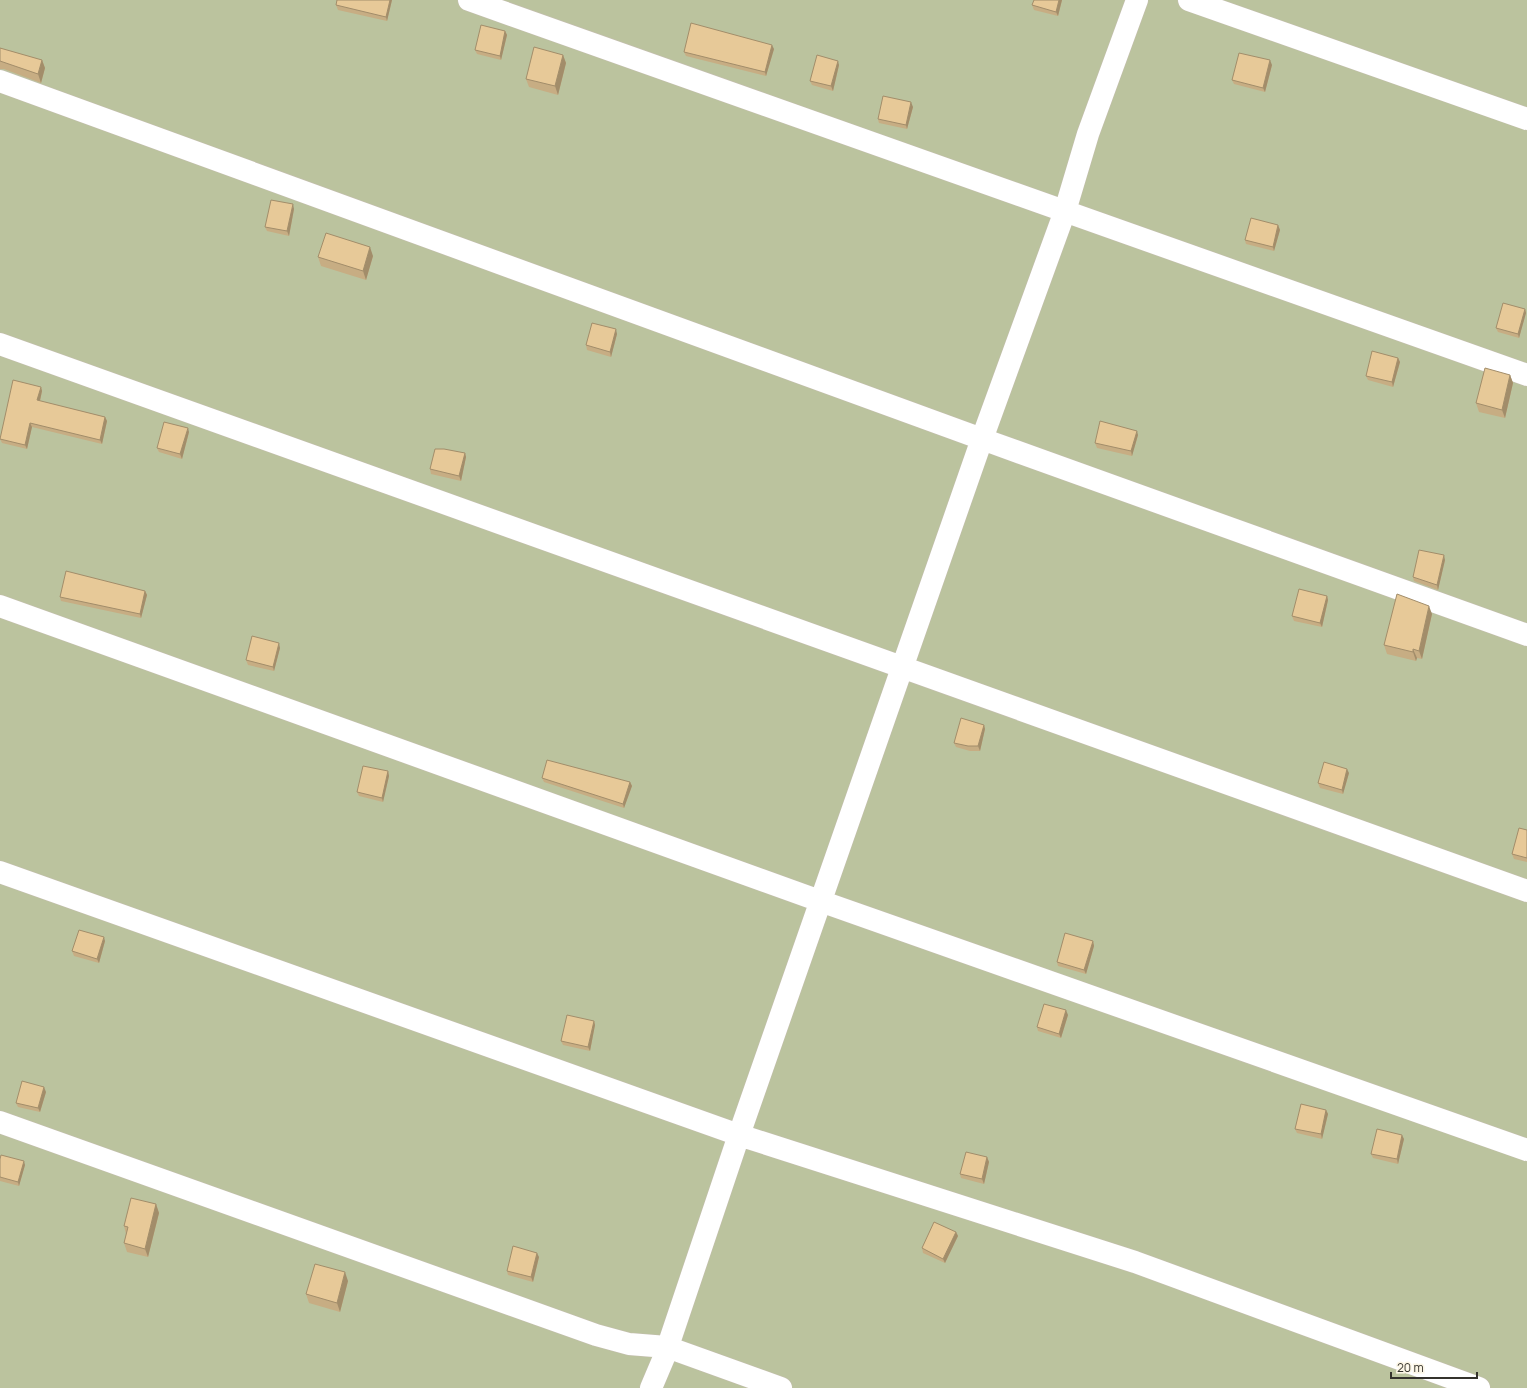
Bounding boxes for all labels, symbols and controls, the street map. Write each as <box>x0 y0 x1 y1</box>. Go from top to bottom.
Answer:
scale bar <box>1391 1354 1477 1380</box>
text: 20 m <box>1397 1359 1424 1376</box>

